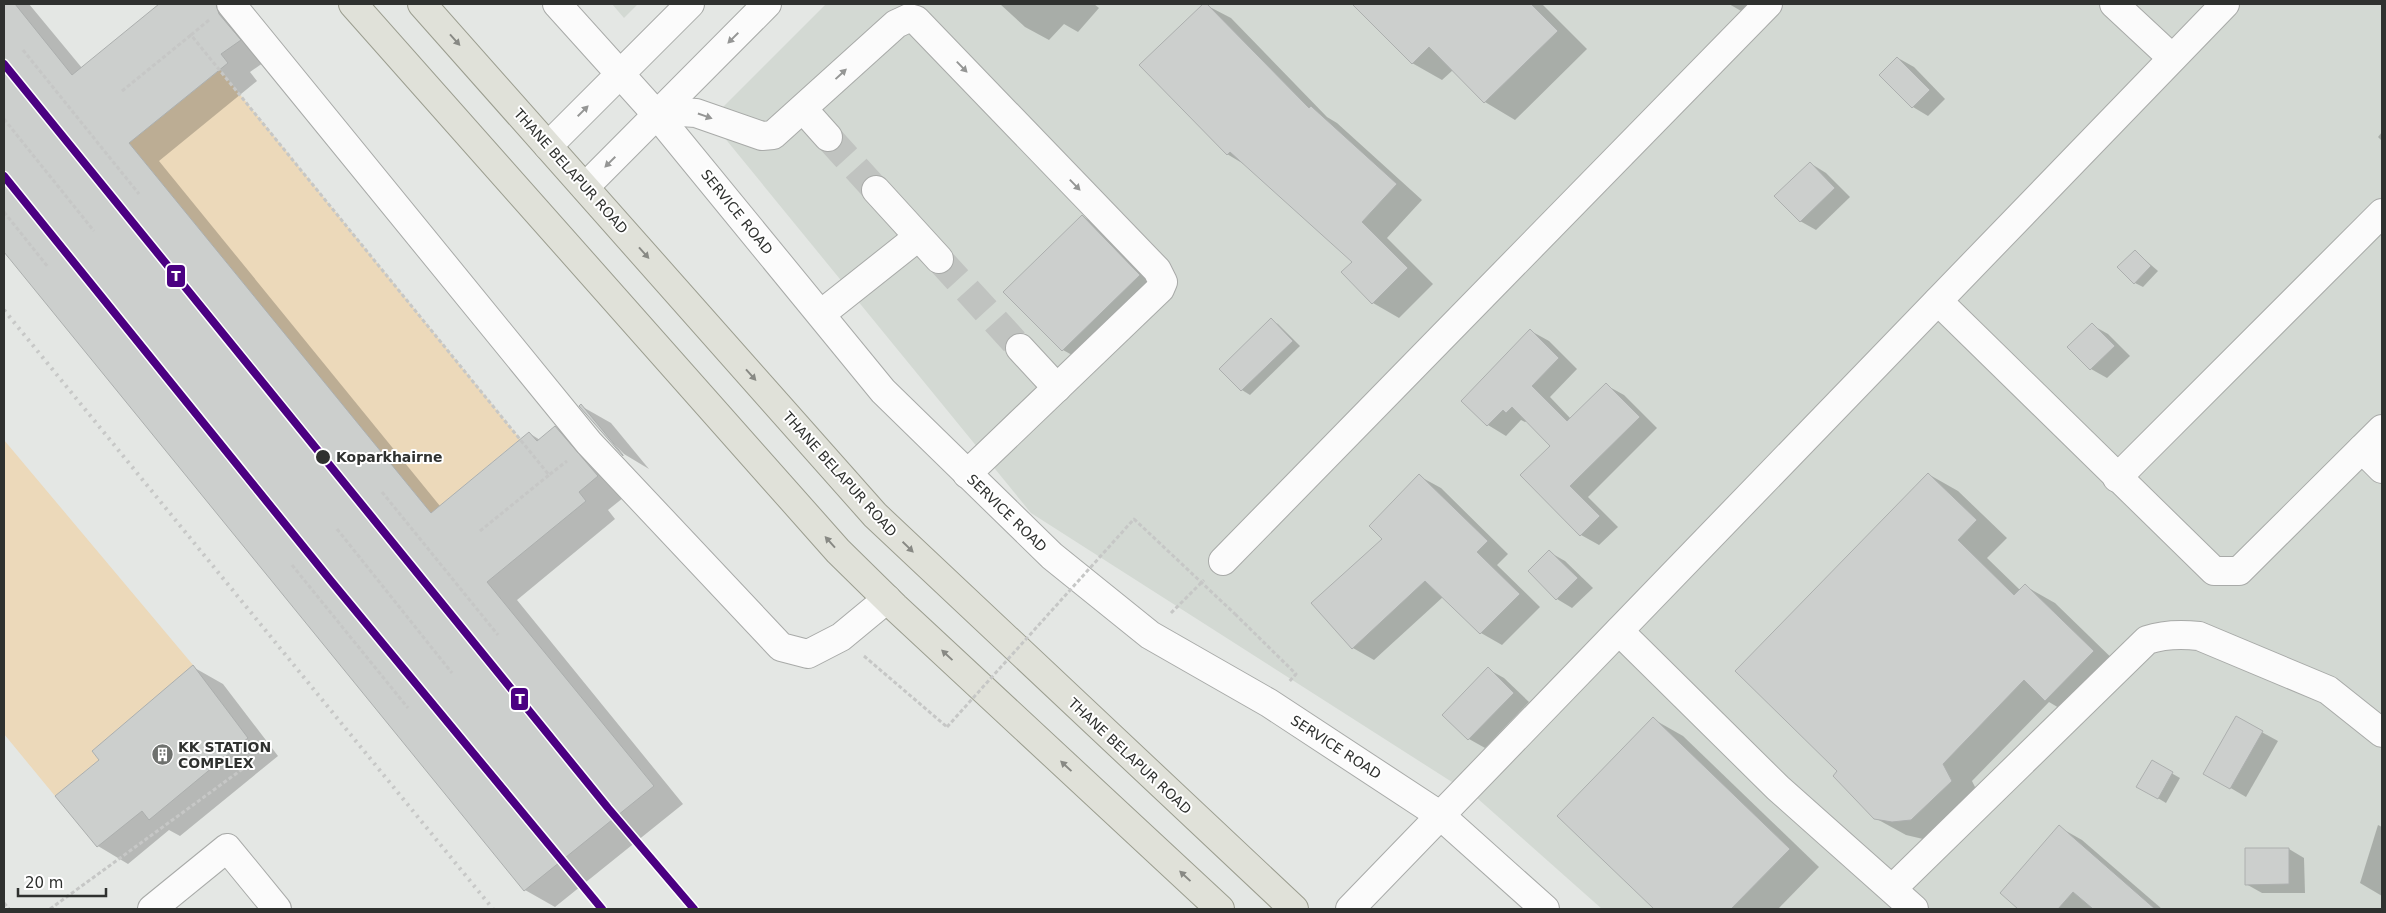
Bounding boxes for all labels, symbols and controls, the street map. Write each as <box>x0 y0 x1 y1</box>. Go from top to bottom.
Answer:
one-way arrow <box>727 32 739 44</box>
one-way arrow <box>449 34 460 47</box>
one-way arrow <box>956 61 968 73</box>
one-way arrow <box>834 68 846 80</box>
street label: THANE BELAPUR ROAD <box>510 105 631 237</box>
one-way arrow <box>576 105 588 117</box>
one-way arrow <box>698 112 713 120</box>
one-way arrow <box>605 156 617 168</box>
street label: SERVICE ROAD <box>698 166 776 258</box>
one-way arrow <box>1069 178 1081 190</box>
one-way arrow <box>638 247 649 260</box>
line badge: T <box>166 264 186 288</box>
text: T <box>171 268 181 284</box>
one-way arrow <box>746 369 757 382</box>
street label: THANE BELAPUR ROAD <box>779 408 900 540</box>
marker: Koparkhairne <box>314 448 332 466</box>
place label: Koparkhairne <box>336 449 442 465</box>
street label: SERVICE ROAD <box>964 471 1050 555</box>
one-way arrow <box>824 536 836 548</box>
one-way arrow <box>902 541 914 553</box>
one-way arrow <box>941 649 953 661</box>
line badge: T <box>510 687 529 711</box>
text: T <box>515 691 525 707</box>
street label: THANE BELAPUR ROAD <box>1064 694 1195 817</box>
street label: SERVICE ROAD <box>1288 712 1384 782</box>
place label: KK STATION COMPLEX <box>178 739 271 771</box>
building icon: KK STATION COMPLEX <box>150 743 174 767</box>
one-way arrow <box>1059 760 1072 771</box>
scale bar <box>18 866 105 898</box>
one-way arrow <box>1179 870 1191 882</box>
text: 20 m <box>25 874 63 892</box>

